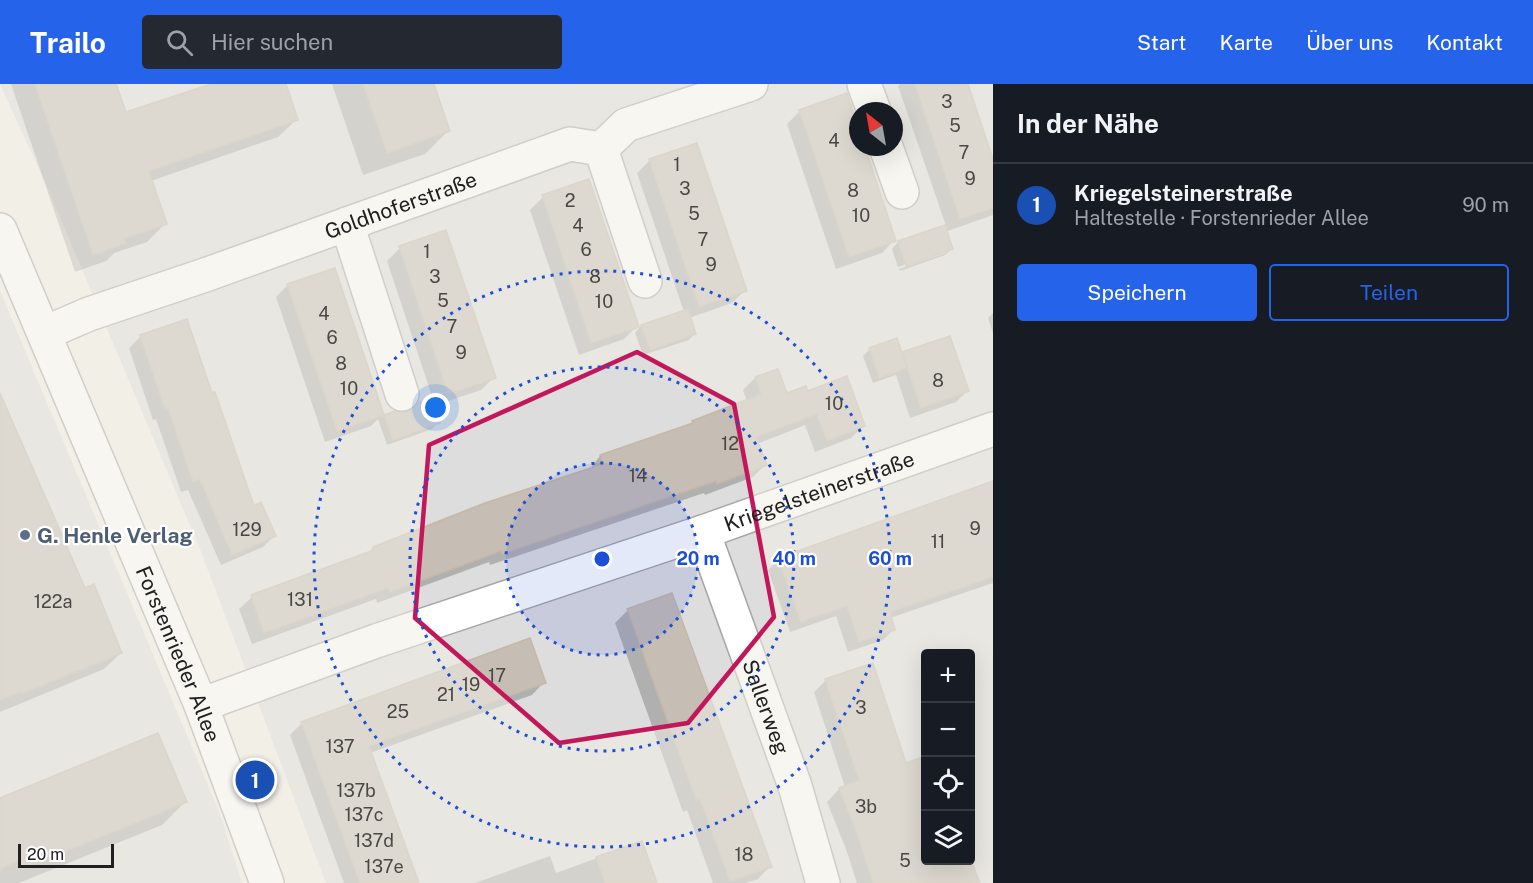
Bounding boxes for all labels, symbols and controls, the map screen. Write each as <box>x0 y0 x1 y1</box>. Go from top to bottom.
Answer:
search box <box>142 15 562 69</box>
text: Trailo <box>30 26 106 59</box>
icon: search <box>163 26 196 59</box>
text: Hier suchen <box>211 29 333 55</box>
text: Start <box>1137 30 1186 55</box>
text: Karte <box>1219 30 1273 55</box>
text: Über uns <box>1306 30 1393 55</box>
text: Kontakt <box>1426 30 1503 55</box>
house number: 3 <box>941 91 953 112</box>
north arrow <box>849 102 903 156</box>
text: In der Nähe <box>1017 108 1159 139</box>
house number: 5 <box>949 115 961 136</box>
house number: 4 <box>828 130 840 151</box>
house number: 7 <box>959 142 969 163</box>
house number: 1 <box>673 154 681 175</box>
street label: Goldhoferstraße <box>321 166 480 244</box>
house number: 9 <box>964 168 976 189</box>
house number: 3 <box>679 178 691 199</box>
house number: 8 <box>847 180 859 201</box>
text: Kriegelsteinerstraße <box>1074 180 1293 206</box>
house number: 2 <box>565 190 575 211</box>
text: 1 <box>1032 193 1041 217</box>
text: 90 m <box>1462 193 1509 217</box>
house number: 5 <box>688 203 700 224</box>
house number: 10 <box>852 205 870 226</box>
text: Haltestelle · Forstenrieder Allee <box>1074 206 1369 230</box>
house number: 4 <box>572 215 584 236</box>
house number: 7 <box>698 229 708 250</box>
house number: 6 <box>580 239 592 260</box>
house number: 1 <box>423 241 431 262</box>
house number: 9 <box>705 254 717 275</box>
button: Speichern <box>1017 264 1257 321</box>
button: Teilen <box>1269 264 1509 321</box>
house number: 3 <box>429 266 441 287</box>
house number: 8 <box>589 266 601 287</box>
house number: 5 <box>437 290 449 311</box>
house number: 10 <box>595 291 613 312</box>
house number: 4 <box>318 303 330 324</box>
house number: 7 <box>447 316 457 337</box>
house number: 6 <box>326 327 338 348</box>
house number: 9 <box>455 342 467 363</box>
house number: 8 <box>335 353 347 374</box>
house number: 8 <box>932 370 944 391</box>
house number: 10 <box>340 378 358 399</box>
your location <box>421 393 450 422</box>
house number: 10 <box>825 393 843 414</box>
house number: 12 <box>721 433 739 454</box>
street label: Kriegelsteinerstraße <box>720 446 917 536</box>
house number: 14 <box>629 465 647 486</box>
house number: 9 <box>969 518 981 539</box>
house number: 129 <box>232 519 262 540</box>
place label: G. Henle Verlag <box>37 523 193 548</box>
marker: G. Henle Verlag <box>18 528 32 542</box>
house number: 11 <box>931 531 945 552</box>
text: 20 m <box>676 548 720 569</box>
text: 40 m <box>772 548 816 569</box>
text: 60 m <box>868 548 912 569</box>
centre of rings <box>592 549 612 569</box>
street label: Forstenrieder Allee <box>131 562 226 745</box>
house number: 131 <box>287 589 313 610</box>
house number: 122a <box>34 591 72 612</box>
map controls <box>921 649 975 865</box>
button: + <box>921 649 975 703</box>
street label: Sallerweg <box>738 656 795 758</box>
house number: 17 <box>488 665 506 686</box>
house number: 19 <box>462 674 480 695</box>
house number: 21 <box>437 684 455 705</box>
house number: 3 <box>855 697 867 718</box>
house number: 25 <box>387 701 409 722</box>
button: − <box>921 703 975 757</box>
house number: 137 <box>325 736 355 757</box>
button: locate <box>921 757 975 811</box>
pin: 1 <box>236 758 274 802</box>
house number: 137b <box>336 780 376 801</box>
house number: 3b <box>855 796 877 817</box>
house number: 137c <box>345 804 383 825</box>
button: layers <box>921 811 975 865</box>
house number: 137d <box>354 830 394 851</box>
scale bar <box>18 841 114 868</box>
house number: 18 <box>735 844 753 865</box>
text: 20 m <box>27 845 64 864</box>
house number: 5 <box>899 850 911 871</box>
house number: 137e <box>364 856 404 877</box>

